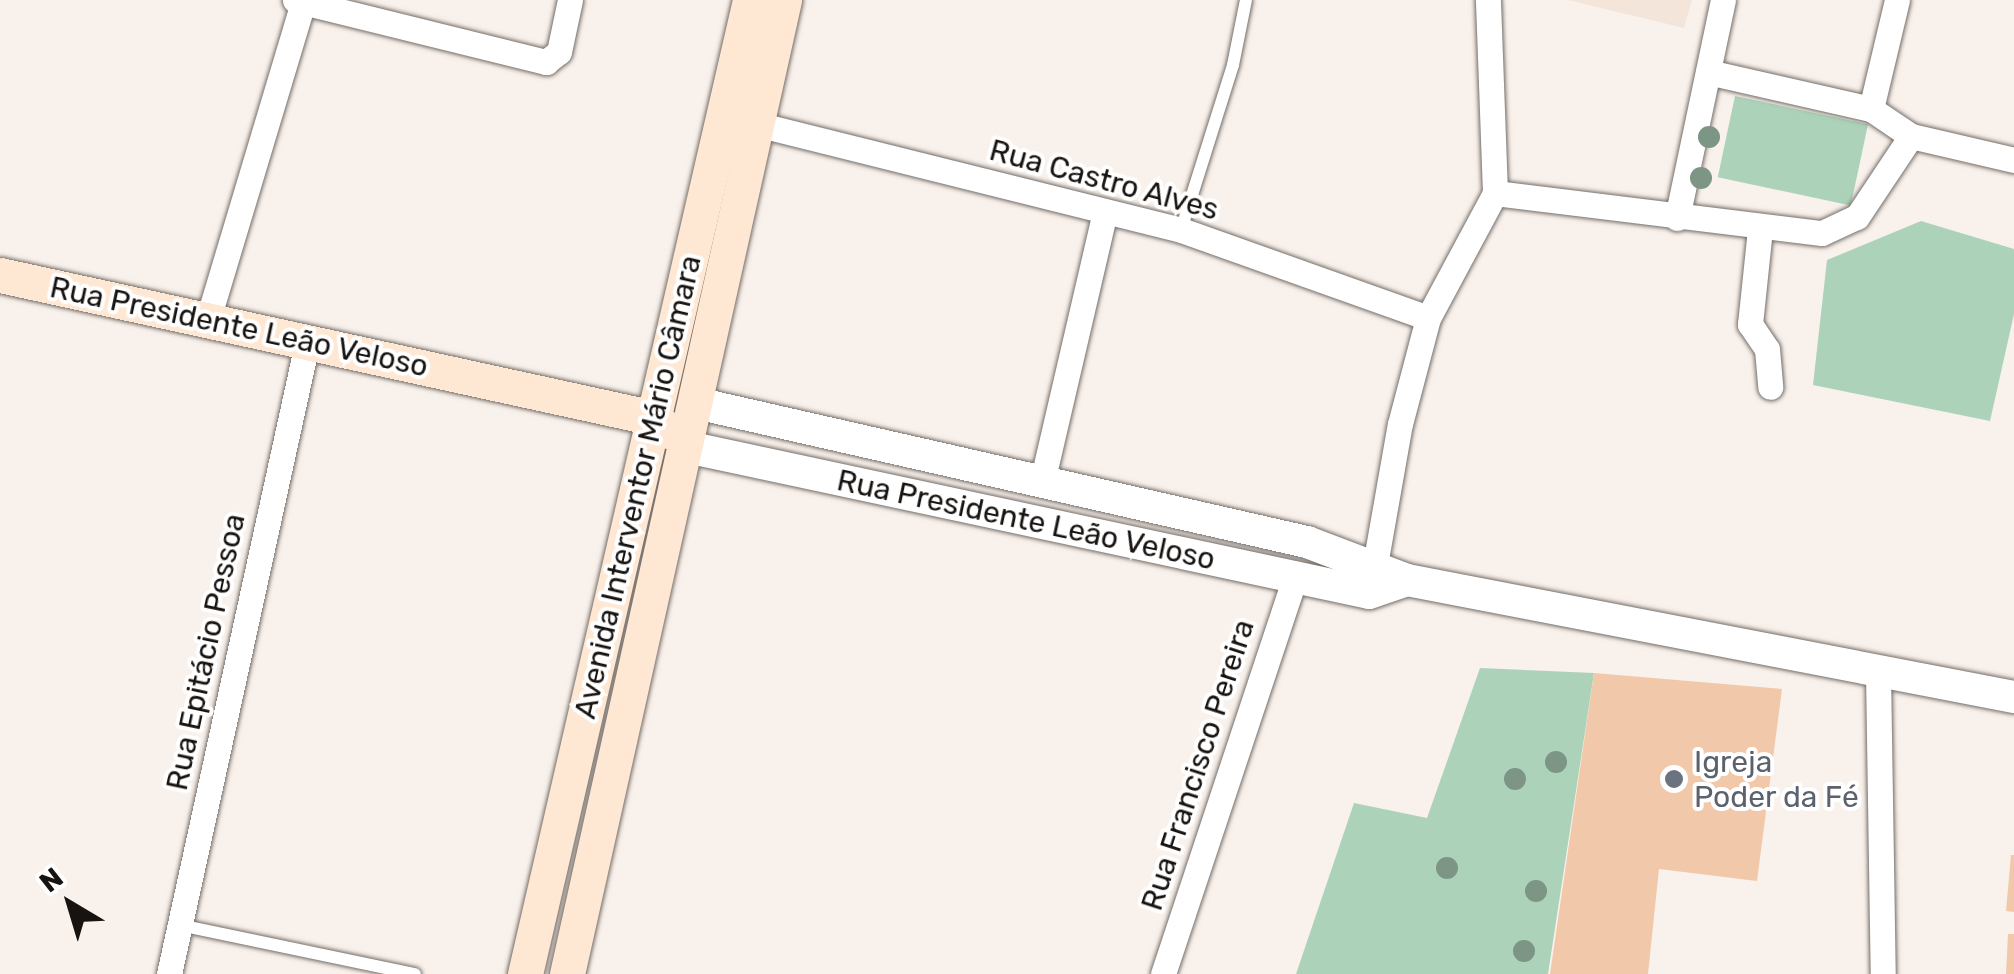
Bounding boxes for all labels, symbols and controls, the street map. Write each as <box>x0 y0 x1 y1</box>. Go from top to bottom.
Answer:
street label: Rua Castro Alves <box>985 132 1223 228</box>
street label: Avenida Interventor Mário Câmara <box>567 252 709 722</box>
street label: Rua Presidente Leão Veloso <box>46 269 432 385</box>
street label: Rua Presidente Leão Veloso <box>833 462 1219 578</box>
street label: Rua Epitácio Pessoa <box>159 510 253 794</box>
street label: Rua Francisco Pereira <box>1134 615 1262 915</box>
place label: Igreja Poder da Fé <box>1694 744 1859 814</box>
marker: Igreja Poder da Fé <box>1663 768 1685 790</box>
north arrow <box>20 854 120 954</box>
text: N <box>33 861 69 899</box>

